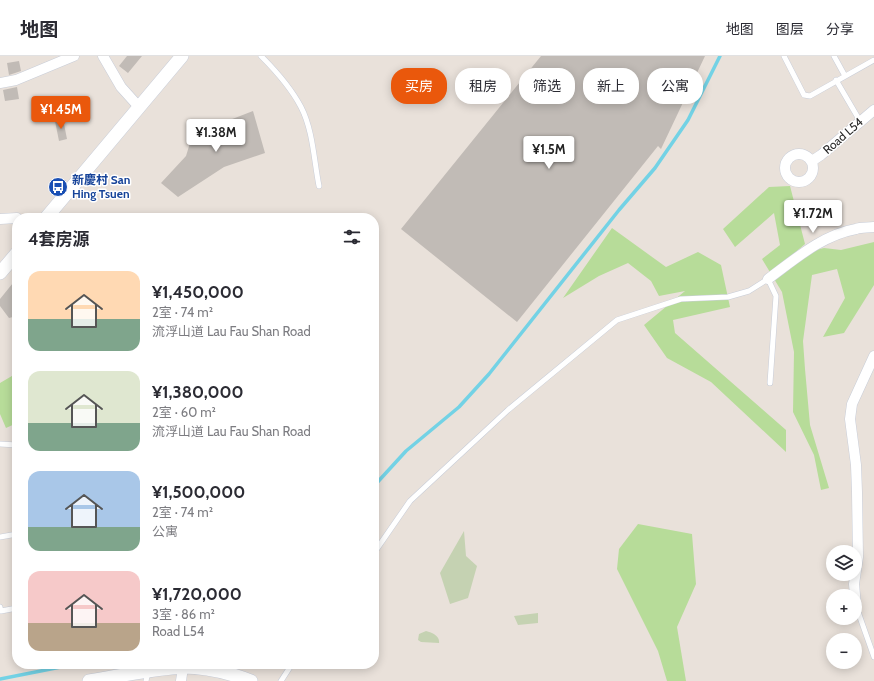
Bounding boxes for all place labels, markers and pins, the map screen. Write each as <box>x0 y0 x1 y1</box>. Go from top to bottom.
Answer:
pin: ¥1.45M <box>28 96 94 130</box>
pin: ¥1.38M <box>183 119 249 153</box>
pin: ¥1.5M <box>521 136 577 170</box>
place label: 新慶村 San Hing Tsuen <box>72 172 130 201</box>
bus stop icon: 新慶村 San Hing Tsuen <box>47 176 69 198</box>
pin: ¥1.72M <box>780 200 846 234</box>

